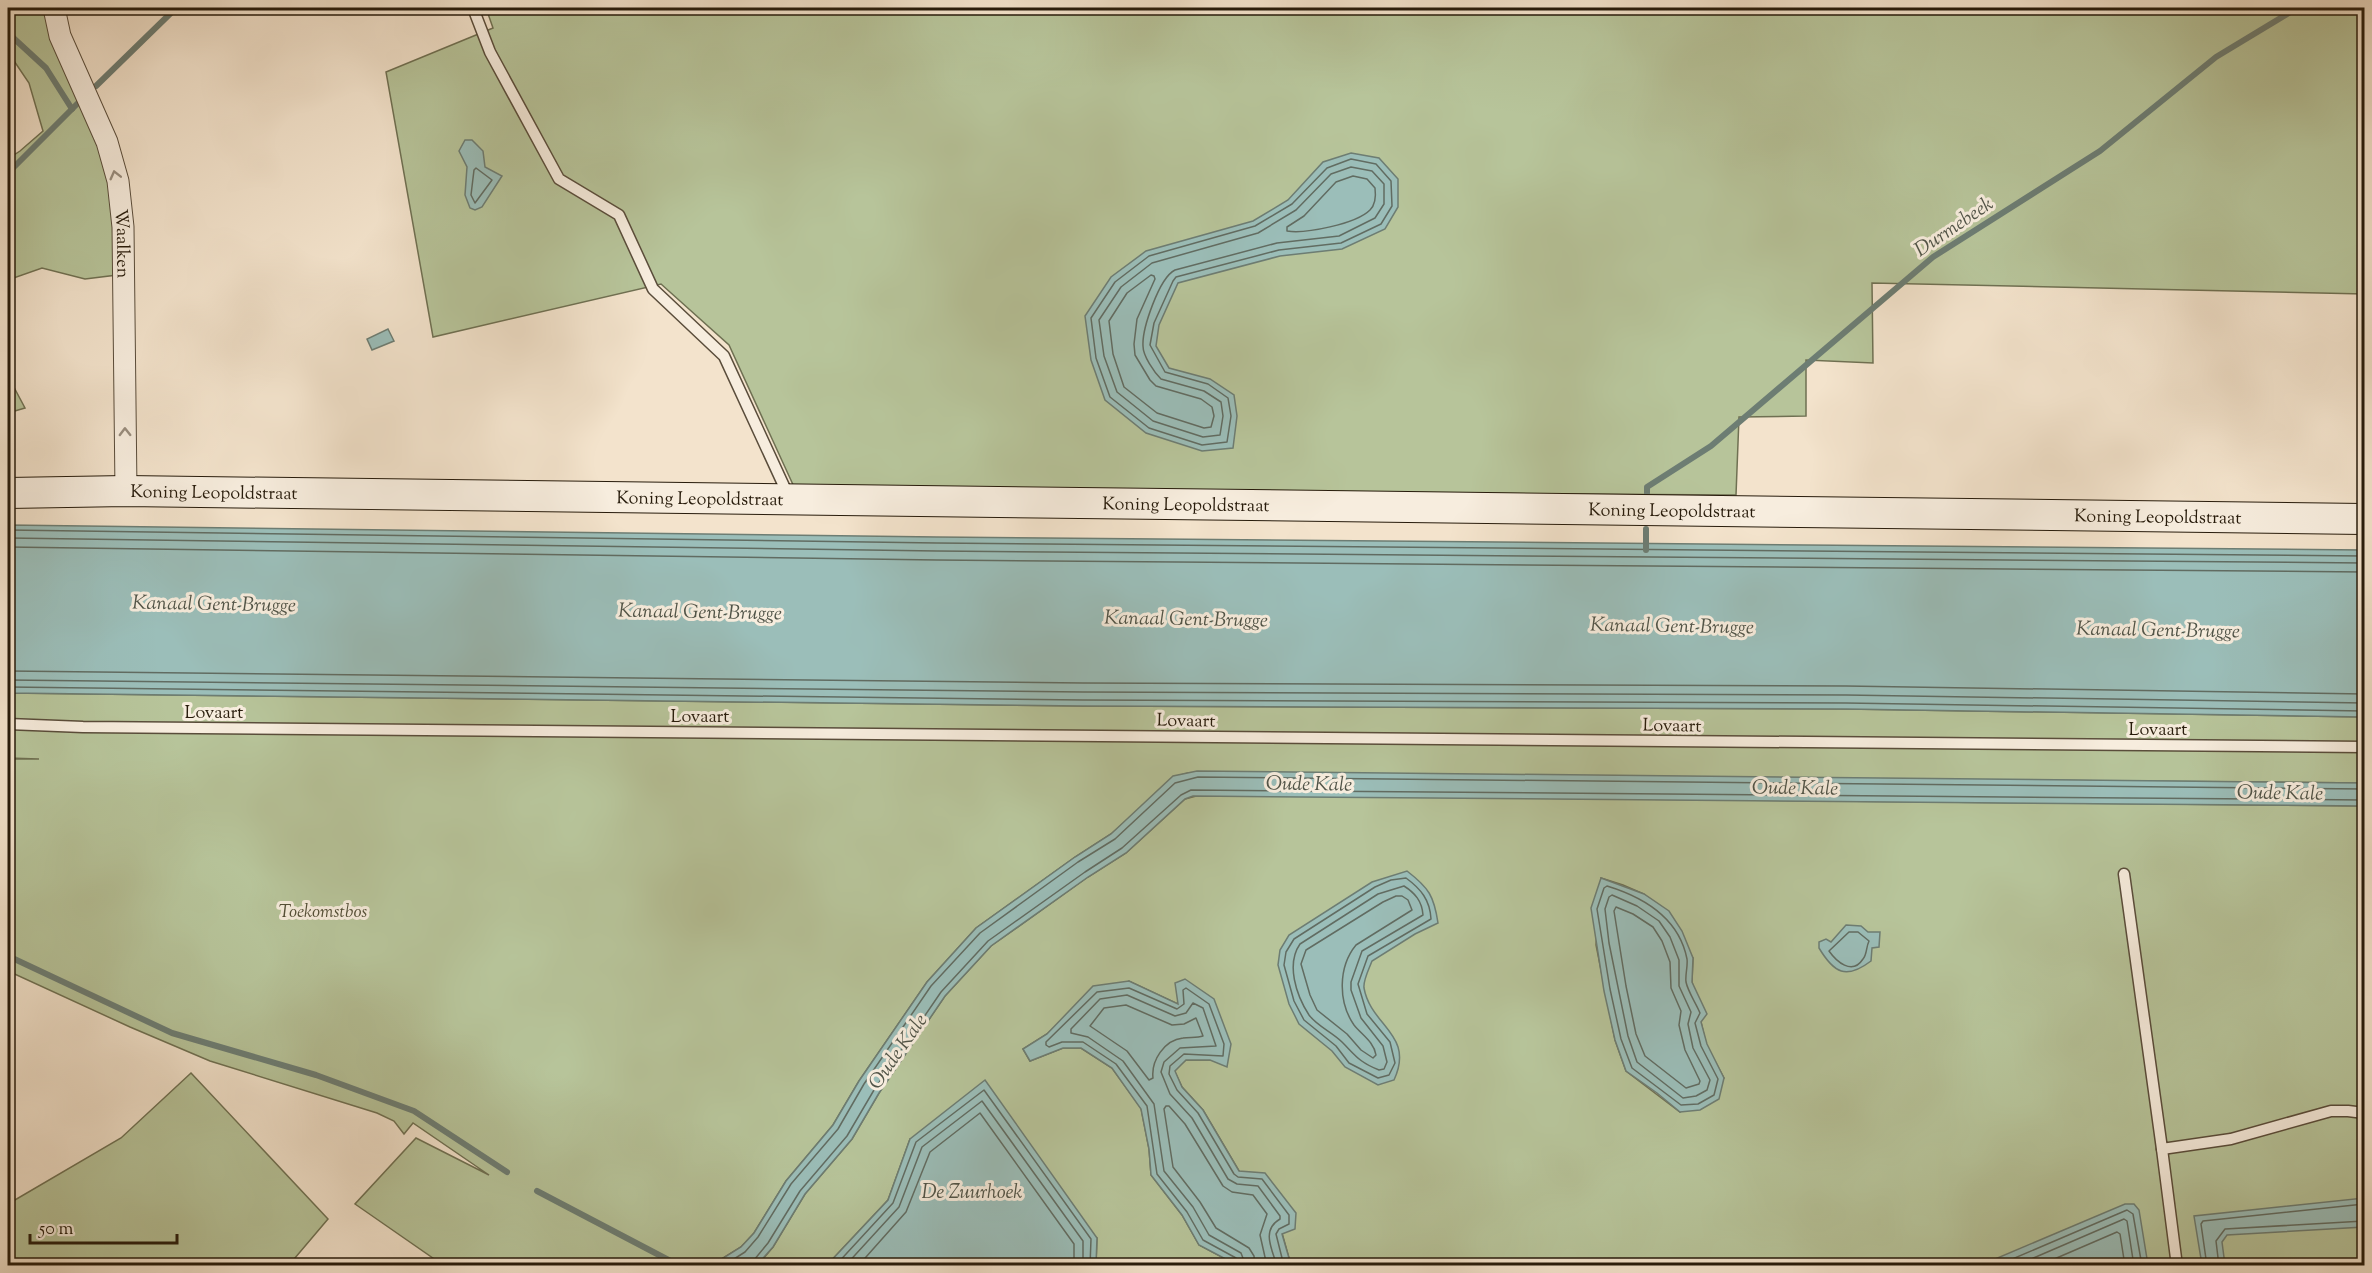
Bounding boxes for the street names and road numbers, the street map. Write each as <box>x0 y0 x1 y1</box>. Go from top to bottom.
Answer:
street label: Waalken <box>106 208 135 279</box>
street label: Koning Leopoldstraat <box>130 480 298 508</box>
street label: Koning Leopoldstraat <box>616 486 784 514</box>
street label: Koning Leopoldstraat <box>1102 492 1270 520</box>
street label: Koning Leopoldstraat <box>1588 498 1756 526</box>
street label: Koning Leopoldstraat <box>2074 504 2242 532</box>
street label: Lovaart <box>185 701 243 727</box>
street label: Lovaart <box>671 705 729 731</box>
street label: Lovaart <box>1156 708 1216 736</box>
street label: Lovaart <box>1642 713 1702 741</box>
street label: Lovaart <box>2129 718 2187 744</box>

